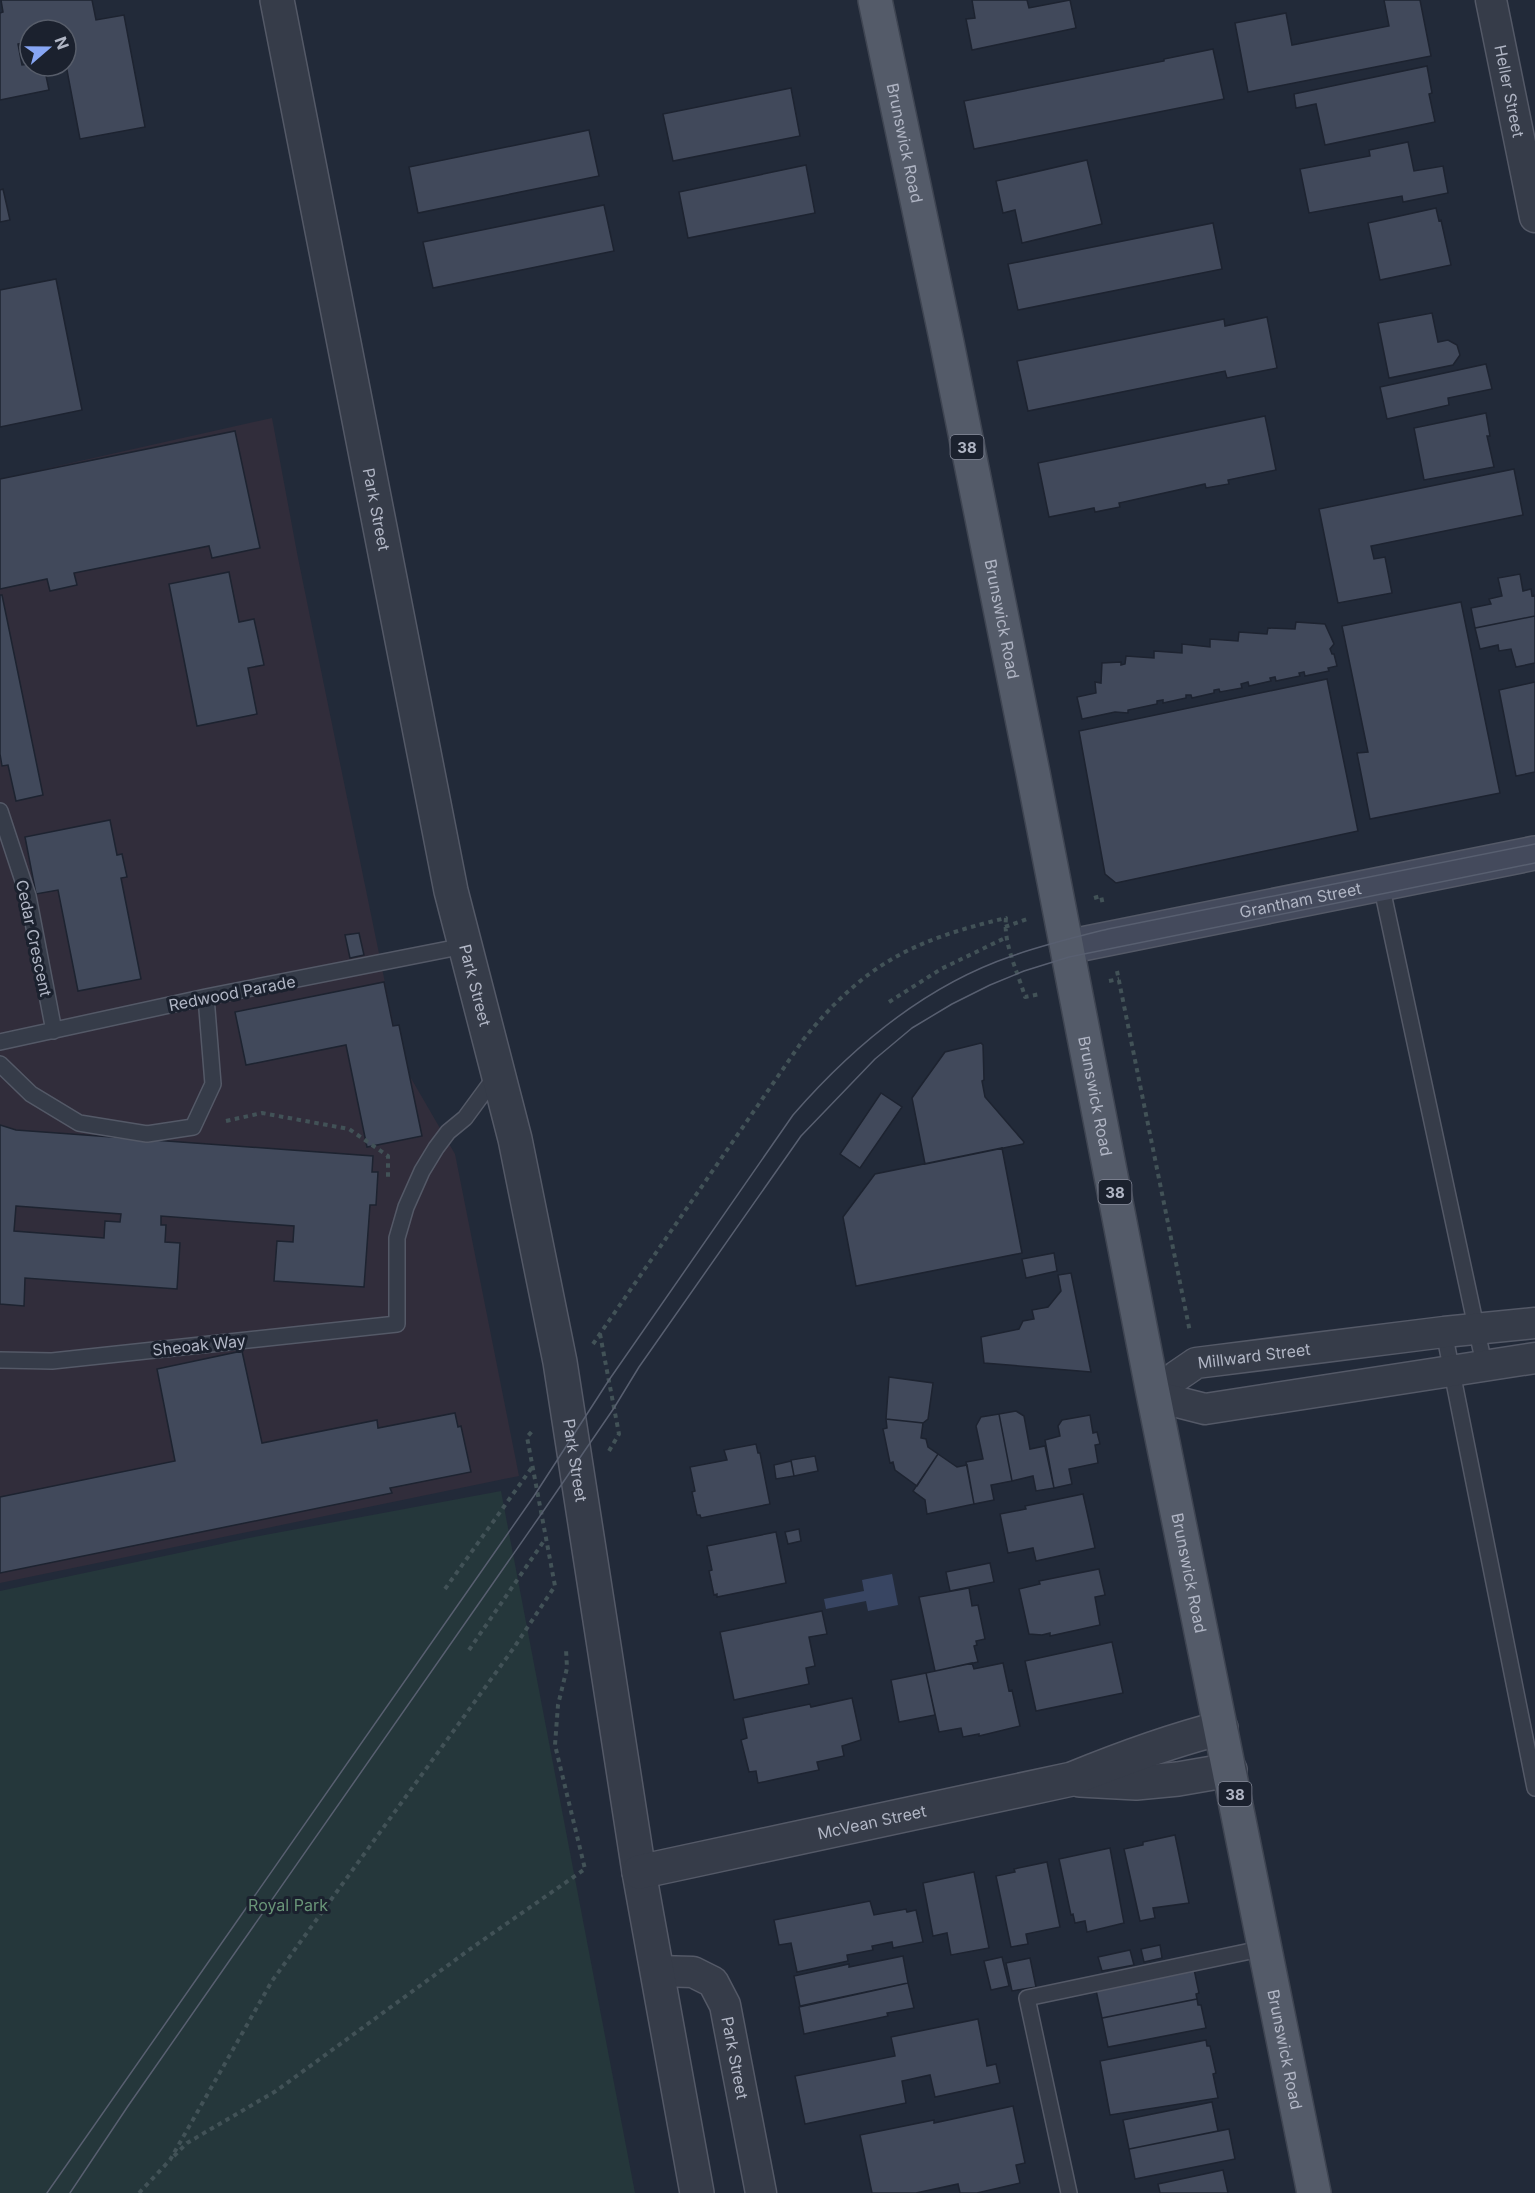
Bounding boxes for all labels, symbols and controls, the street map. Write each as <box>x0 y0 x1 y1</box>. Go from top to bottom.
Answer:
north arrow <box>18 18 78 78</box>
text: N <box>51 34 74 52</box>
street label: Heller Street <box>1490 43 1529 139</box>
street label: Brunswick Road <box>883 81 927 205</box>
road number: 38 <box>950 435 984 459</box>
street label: Park Street <box>359 466 394 552</box>
street label: Brunswick Road <box>980 557 1024 681</box>
street label: Cedar Crescent <box>12 878 56 998</box>
street label: Grantham Street <box>1238 878 1363 922</box>
street label: Park Street <box>455 942 495 1028</box>
street label: Redwood Parade <box>167 971 297 1015</box>
street label: Brunswick Road <box>1074 1034 1117 1158</box>
road number: 38 <box>1098 1180 1132 1204</box>
street label: Sheoak Way <box>151 1330 247 1360</box>
street label: Millward Street <box>1197 1339 1312 1373</box>
street label: Park Street <box>559 1417 592 1503</box>
street label: Brunswick Road <box>1167 1511 1211 1635</box>
road number: 38 <box>1218 1782 1252 1806</box>
street label: McVean Street <box>816 1801 928 1843</box>
park label: Royal Park <box>248 1895 328 1915</box>
street label: Brunswick Road <box>1263 1988 1307 2111</box>
street label: Park Street <box>717 2015 753 2101</box>

